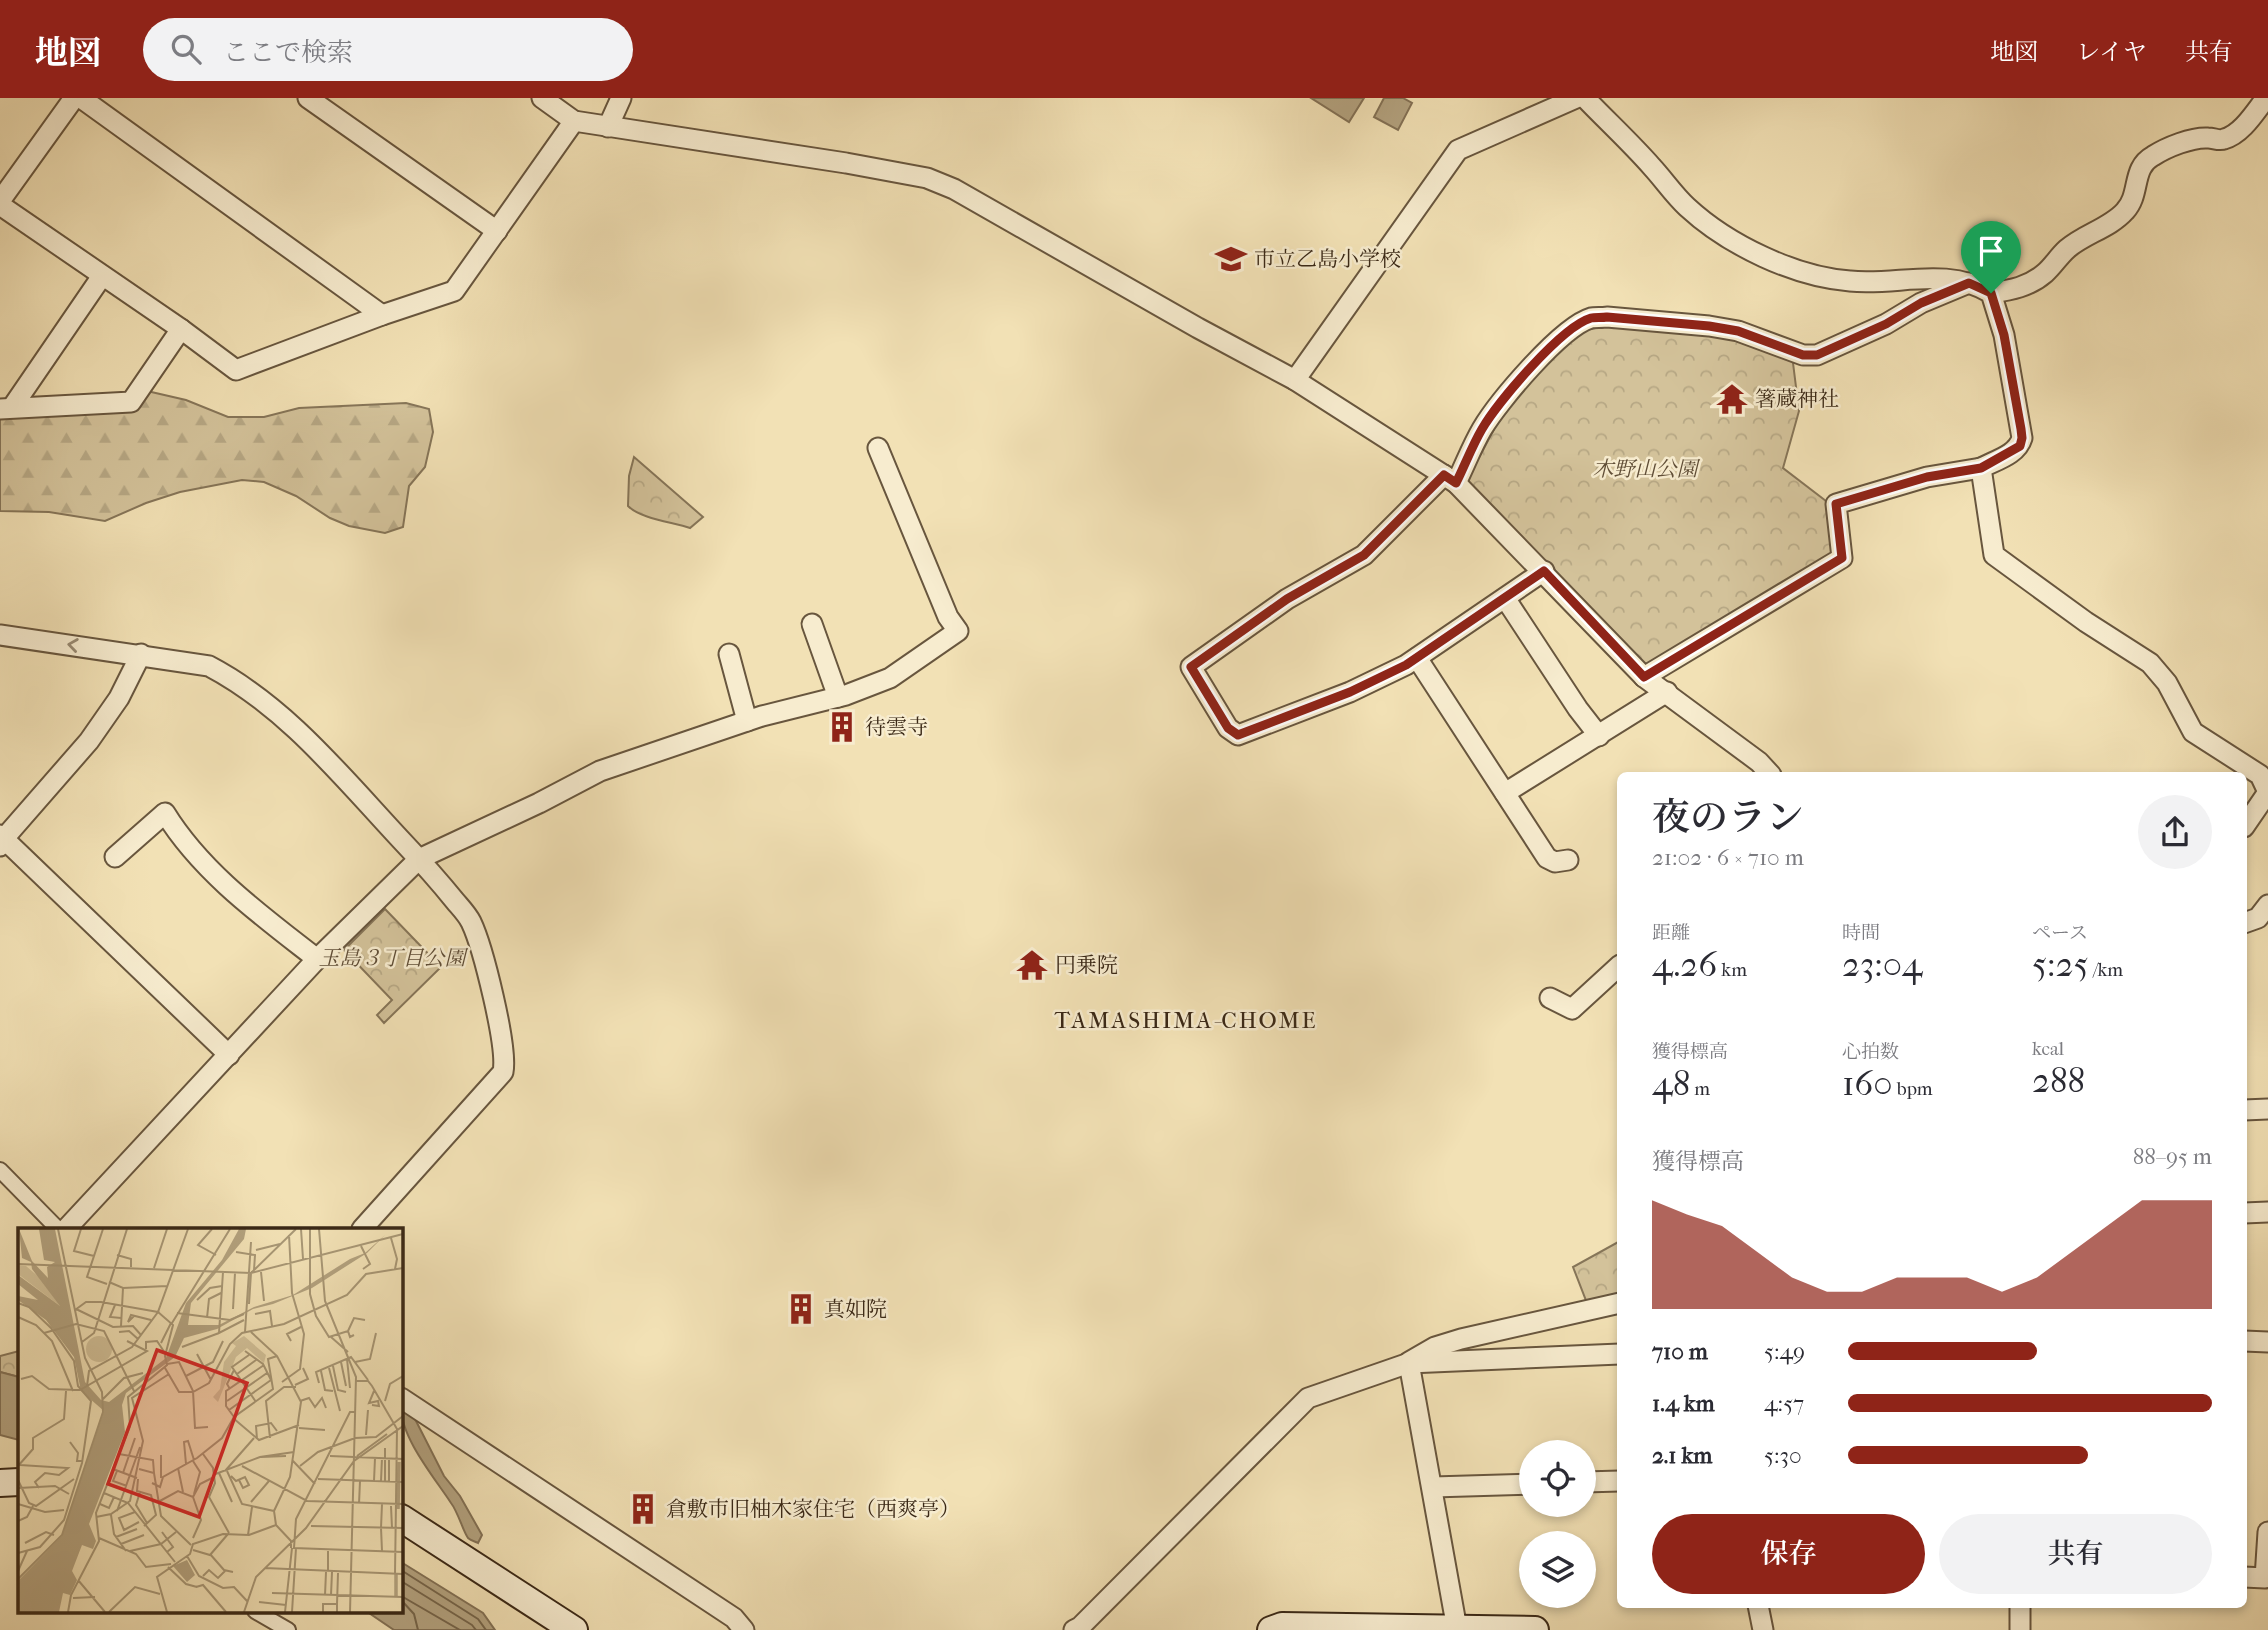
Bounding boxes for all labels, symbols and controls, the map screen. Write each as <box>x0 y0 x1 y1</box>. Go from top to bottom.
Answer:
search box <box>143 18 633 81</box>
icon: search <box>167 30 205 68</box>
text: 地図 <box>35 34 101 73</box>
text: ここで検索 <box>223 37 353 68</box>
text: 地図 <box>1990 38 2038 66</box>
text: レイヤ <box>2076 38 2147 66</box>
text: 共有 <box>2185 38 2233 66</box>
pin <box>1961 221 2021 293</box>
icon: arrive <box>1972 232 2010 270</box>
school or university icon: 市立乙島小学校 <box>1214 242 1248 276</box>
place label: 市立乙島小学校 <box>1254 247 1401 271</box>
temple icon: 箸蔵神社 <box>1715 382 1749 416</box>
place label: 箸蔵神社 <box>1755 387 1839 411</box>
park label: 木野山公園 <box>1593 457 1700 481</box>
one-way arrow <box>68 638 79 653</box>
building icon: 待雲寺 <box>825 710 859 744</box>
place label: 待雲寺 <box>865 715 928 739</box>
text: 夜のラン <box>1652 795 1804 840</box>
button: share <box>2138 795 2212 869</box>
text: 21:02 · 6 × 710 m <box>1652 844 1804 871</box>
text: 距離 <box>1652 922 1690 944</box>
text: 時間 <box>1842 922 1880 944</box>
text: ペース <box>2032 922 2088 944</box>
text: 4.26 <box>1652 944 1717 985</box>
text: 23:04 <box>1842 944 1922 985</box>
text: 5:25 <box>2032 944 2089 985</box>
park label: 玉島３丁目公園 <box>319 946 468 970</box>
temple icon: 円乗院 <box>1015 948 1049 982</box>
place label: 円乗院 <box>1055 953 1118 977</box>
text: km <box>1717 959 1747 981</box>
text: /km <box>2089 959 2123 981</box>
district label: TAMASHIMA-CHOME <box>1054 1007 1318 1034</box>
text: kcal <box>2032 1038 2064 1060</box>
text: 獲得標高 <box>1652 1041 1728 1063</box>
text: 心拍数 <box>1842 1041 1899 1063</box>
text: 288 <box>2032 1060 2085 1101</box>
text: 48 <box>1652 1063 1690 1104</box>
text: 160 <box>1842 1063 1893 1104</box>
text: m <box>1690 1078 1710 1100</box>
text: bpm <box>1893 1078 1933 1100</box>
text: 88–95 m <box>2133 1143 2212 1170</box>
text: 獲得標高 <box>1652 1148 1744 1175</box>
inset map <box>18 1228 402 1612</box>
building icon: 真如院 <box>784 1292 818 1326</box>
place label: 真如院 <box>824 1297 887 1321</box>
text: 710 m <box>1652 1338 1708 1365</box>
text: 5:49 <box>1764 1338 1805 1365</box>
text: 1.4 km <box>1652 1390 1715 1417</box>
text: 4:57 <box>1764 1390 1804 1417</box>
map controls <box>1519 1440 1596 1608</box>
button: locate <box>1519 1440 1596 1517</box>
text: 2.1 km <box>1652 1442 1712 1469</box>
text: 5:30 <box>1764 1442 1802 1469</box>
building icon: 倉敷市旧柚木家住宅（西爽亭） <box>626 1492 660 1526</box>
place label: 倉敷市旧柚木家住宅（西爽亭） <box>666 1497 960 1521</box>
button: 保存 <box>1652 1514 1925 1594</box>
button: 共有 <box>1939 1514 2212 1594</box>
button: layers <box>1519 1531 1596 1608</box>

